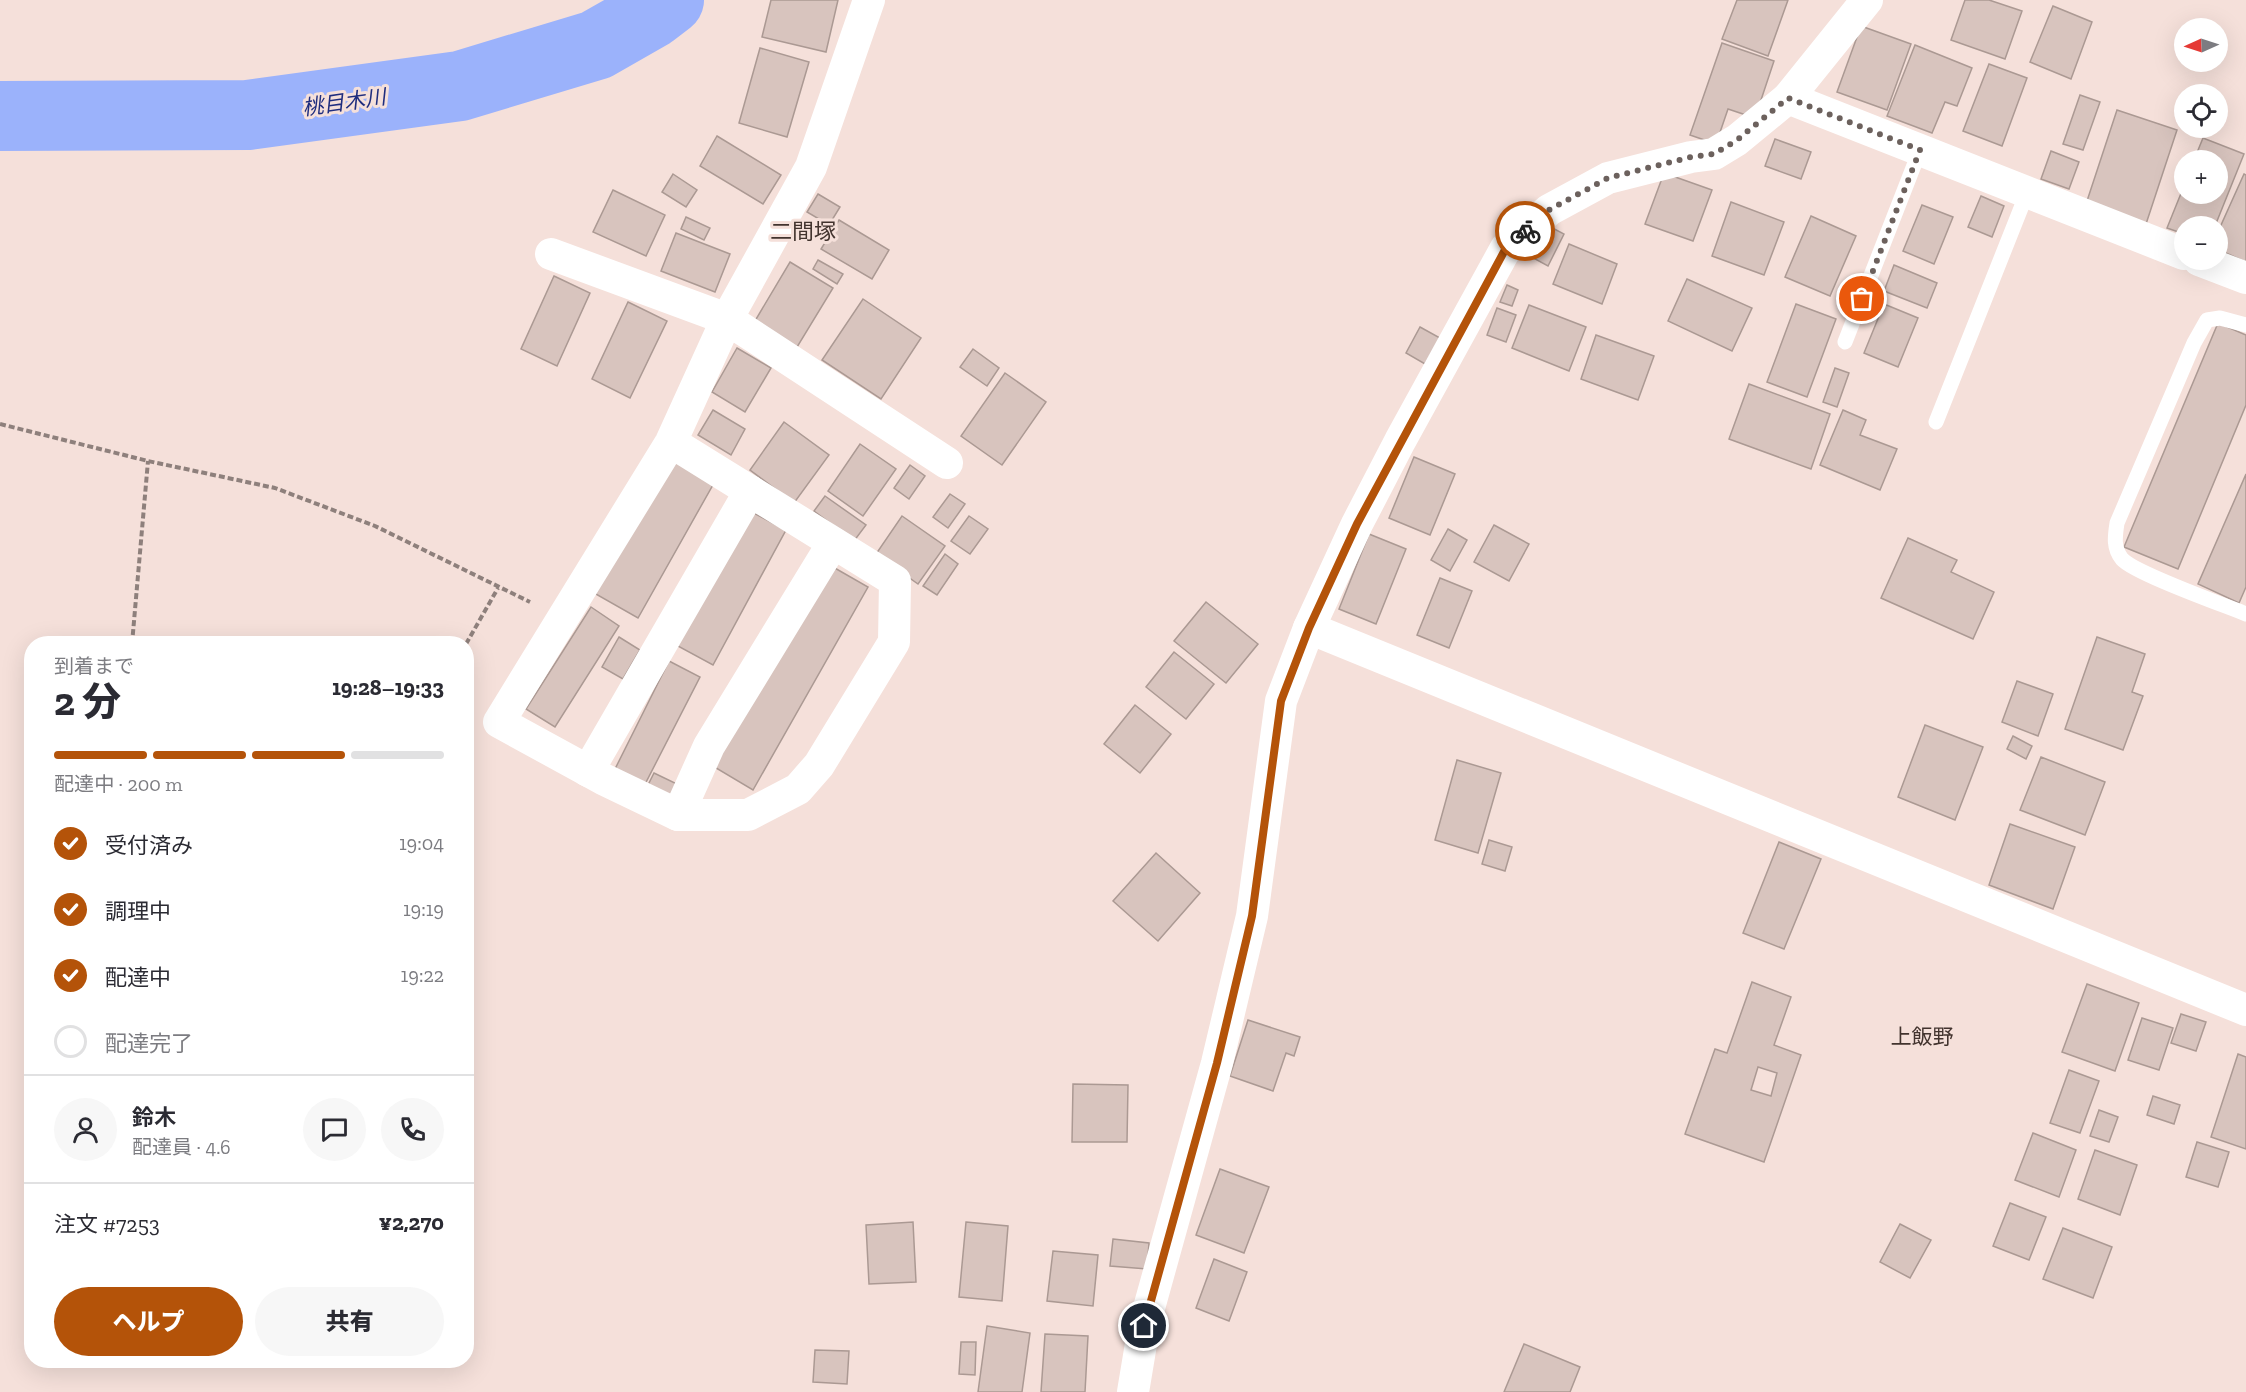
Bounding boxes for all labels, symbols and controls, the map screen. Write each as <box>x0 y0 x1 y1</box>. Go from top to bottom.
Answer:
north arrow <box>2174 18 2228 72</box>
map controls <box>2174 18 2228 270</box>
water label: 桃目木川 <box>301 83 389 120</box>
button: locate <box>2174 84 2228 138</box>
button: + <box>2174 150 2228 204</box>
courier <box>1495 201 1555 261</box>
icon: bike <box>1509 215 1542 248</box>
button: − <box>2174 216 2228 270</box>
district label: 二間塚 <box>770 218 836 245</box>
pin <box>1836 273 1887 324</box>
icon: bag <box>1845 282 1878 315</box>
text: 到着まで <box>54 654 134 678</box>
text: 19:28–19:33 <box>332 674 444 701</box>
text: 2 分 <box>54 678 121 725</box>
text: 配達中 · 200 m <box>54 772 183 796</box>
icon: check <box>54 827 87 860</box>
text: 19:04 <box>399 831 444 855</box>
text: 受付済み <box>105 832 193 859</box>
icon: check <box>54 893 87 926</box>
text: 19:19 <box>403 897 444 921</box>
text: 調理中 <box>105 898 171 925</box>
icon: check <box>54 959 87 992</box>
text: 19:22 <box>401 963 444 987</box>
text: 配達中 <box>105 964 171 991</box>
district label: 上飯野 <box>1891 1024 1954 1049</box>
text: 配達完了 <box>105 1030 193 1057</box>
button: person <box>54 1098 117 1161</box>
button: chat <box>303 1098 366 1161</box>
button: phone <box>381 1098 444 1161</box>
text: 鈴木 <box>132 1104 176 1131</box>
text: 配達員 · 4.6 <box>132 1135 231 1159</box>
text: ¥2,270 <box>379 1209 444 1236</box>
text: 注文 #7253 <box>54 1211 160 1238</box>
button: ヘルプ <box>54 1287 243 1356</box>
button: 共有 <box>255 1287 444 1356</box>
pin <box>1118 1300 1169 1351</box>
icon: home <box>1127 1309 1160 1342</box>

